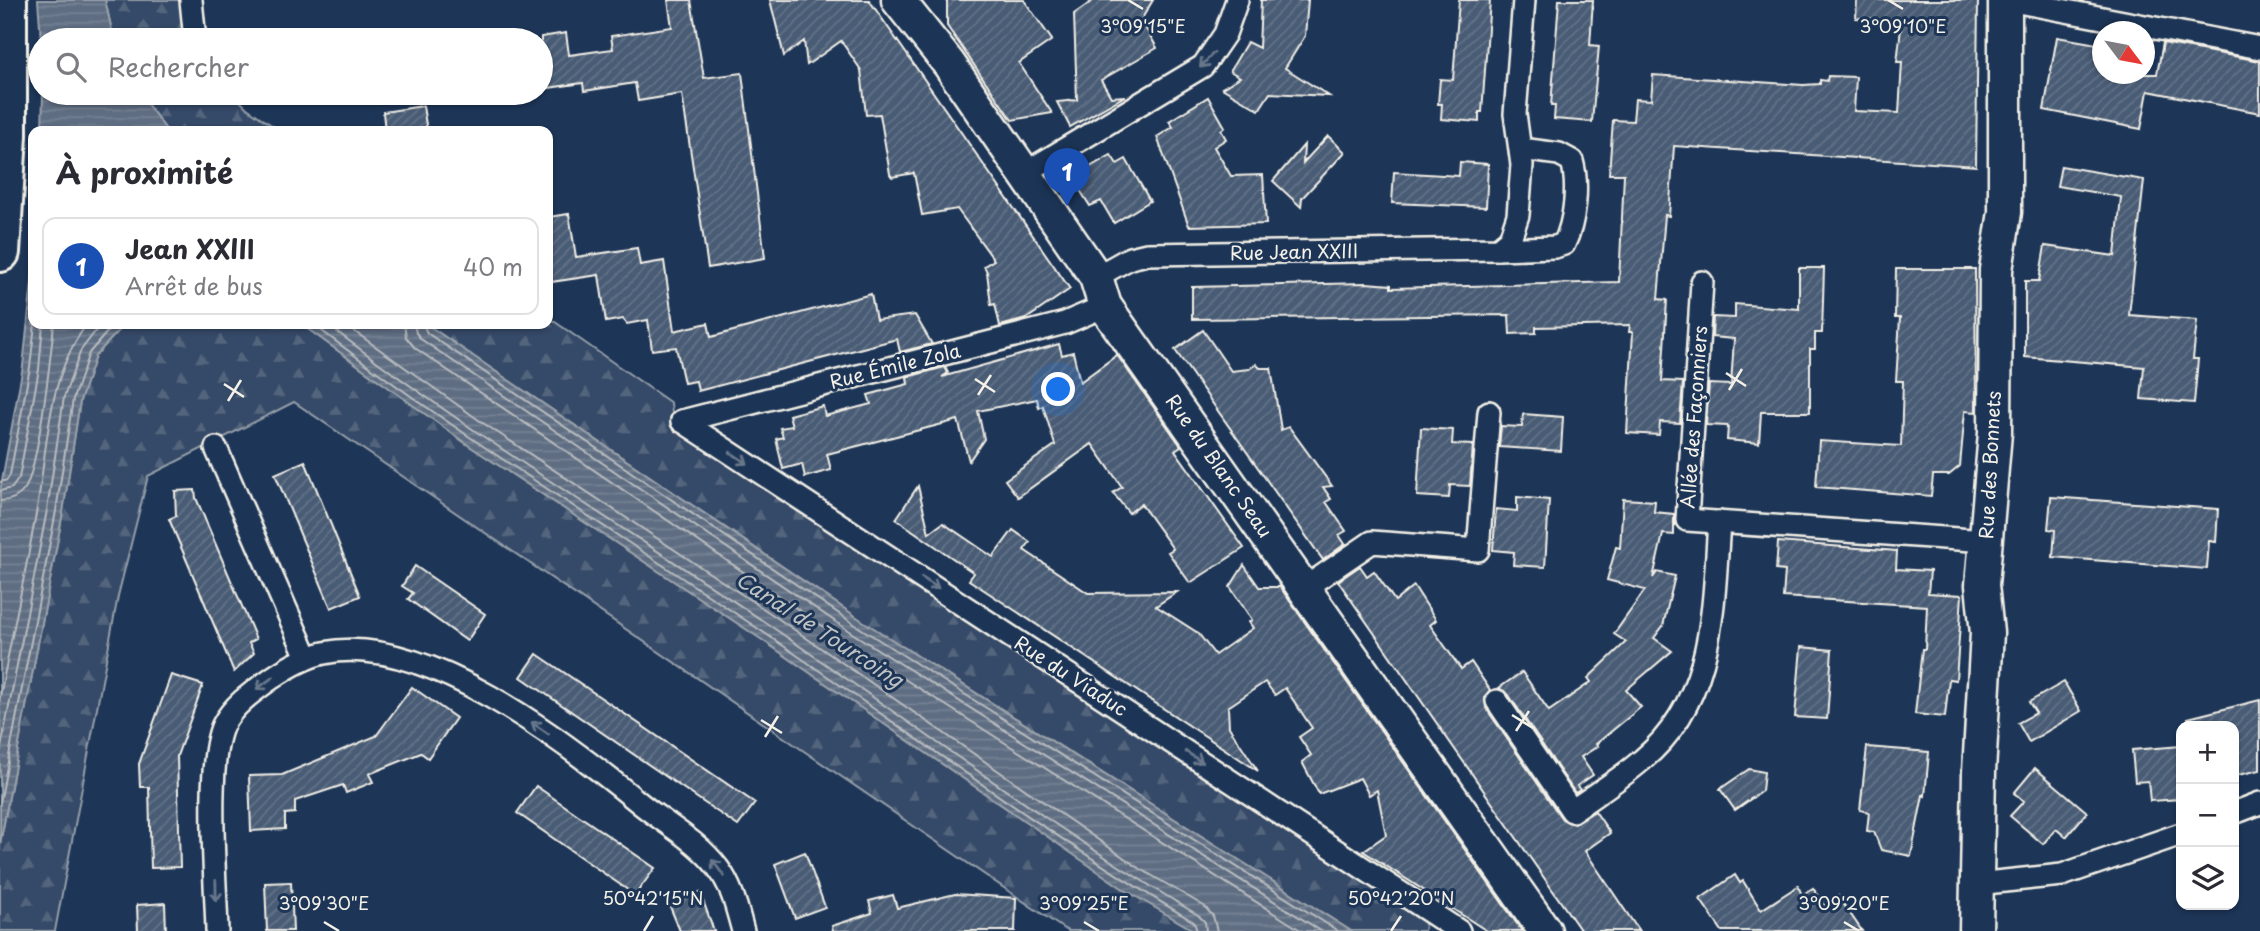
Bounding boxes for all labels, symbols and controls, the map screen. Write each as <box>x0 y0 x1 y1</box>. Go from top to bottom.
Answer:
text: 3°09'15"E <box>1100 12 1186 39</box>
text: 3°09'10"E <box>1860 12 1946 39</box>
north arrow <box>2092 21 2155 84</box>
search box <box>28 28 553 105</box>
text: Rechercher <box>108 47 249 86</box>
icon: search <box>52 48 90 86</box>
one-way arrow <box>1199 51 1216 68</box>
pin: 1 <box>1044 148 1090 206</box>
text: À proximité <box>56 149 233 194</box>
text: Jean XXIII <box>125 229 254 268</box>
street label: Rue Jean XXIII <box>1230 236 1358 266</box>
text: 1 <box>76 249 87 284</box>
text: 40 m <box>463 249 523 284</box>
text: Arrêt de bus <box>125 268 263 303</box>
street label: Allée des Façonniers <box>1673 325 1713 509</box>
street label: Rue Émile Zola <box>826 335 964 395</box>
your location <box>1041 372 1075 406</box>
street label: Rue du Blanc Seau <box>1160 388 1280 543</box>
street label: Rue des Bonnets <box>1971 390 2007 540</box>
one-way arrow <box>729 452 749 466</box>
water label: Canal de Tourcoing <box>730 562 912 695</box>
one-way arrow <box>919 576 939 590</box>
street label: Rue du Viaduc <box>1010 628 1134 722</box>
one-way arrow <box>256 676 275 690</box>
one-way arrow <box>531 721 550 735</box>
map controls <box>2176 721 2239 910</box>
button: + <box>2176 721 2239 784</box>
one-way arrow <box>1184 750 1204 764</box>
button: − <box>2176 784 2239 847</box>
button: layers <box>2176 847 2239 910</box>
one-way arrow <box>710 860 725 878</box>
one-way arrow <box>209 880 223 903</box>
text: 50°42'15"N <box>602 884 704 911</box>
text: 50°42'20"N <box>1347 884 1455 911</box>
text: 3°09'30"E <box>279 889 369 916</box>
text: 3°09'25"E <box>1039 889 1129 916</box>
text: 3°09'20"E <box>1798 889 1890 916</box>

